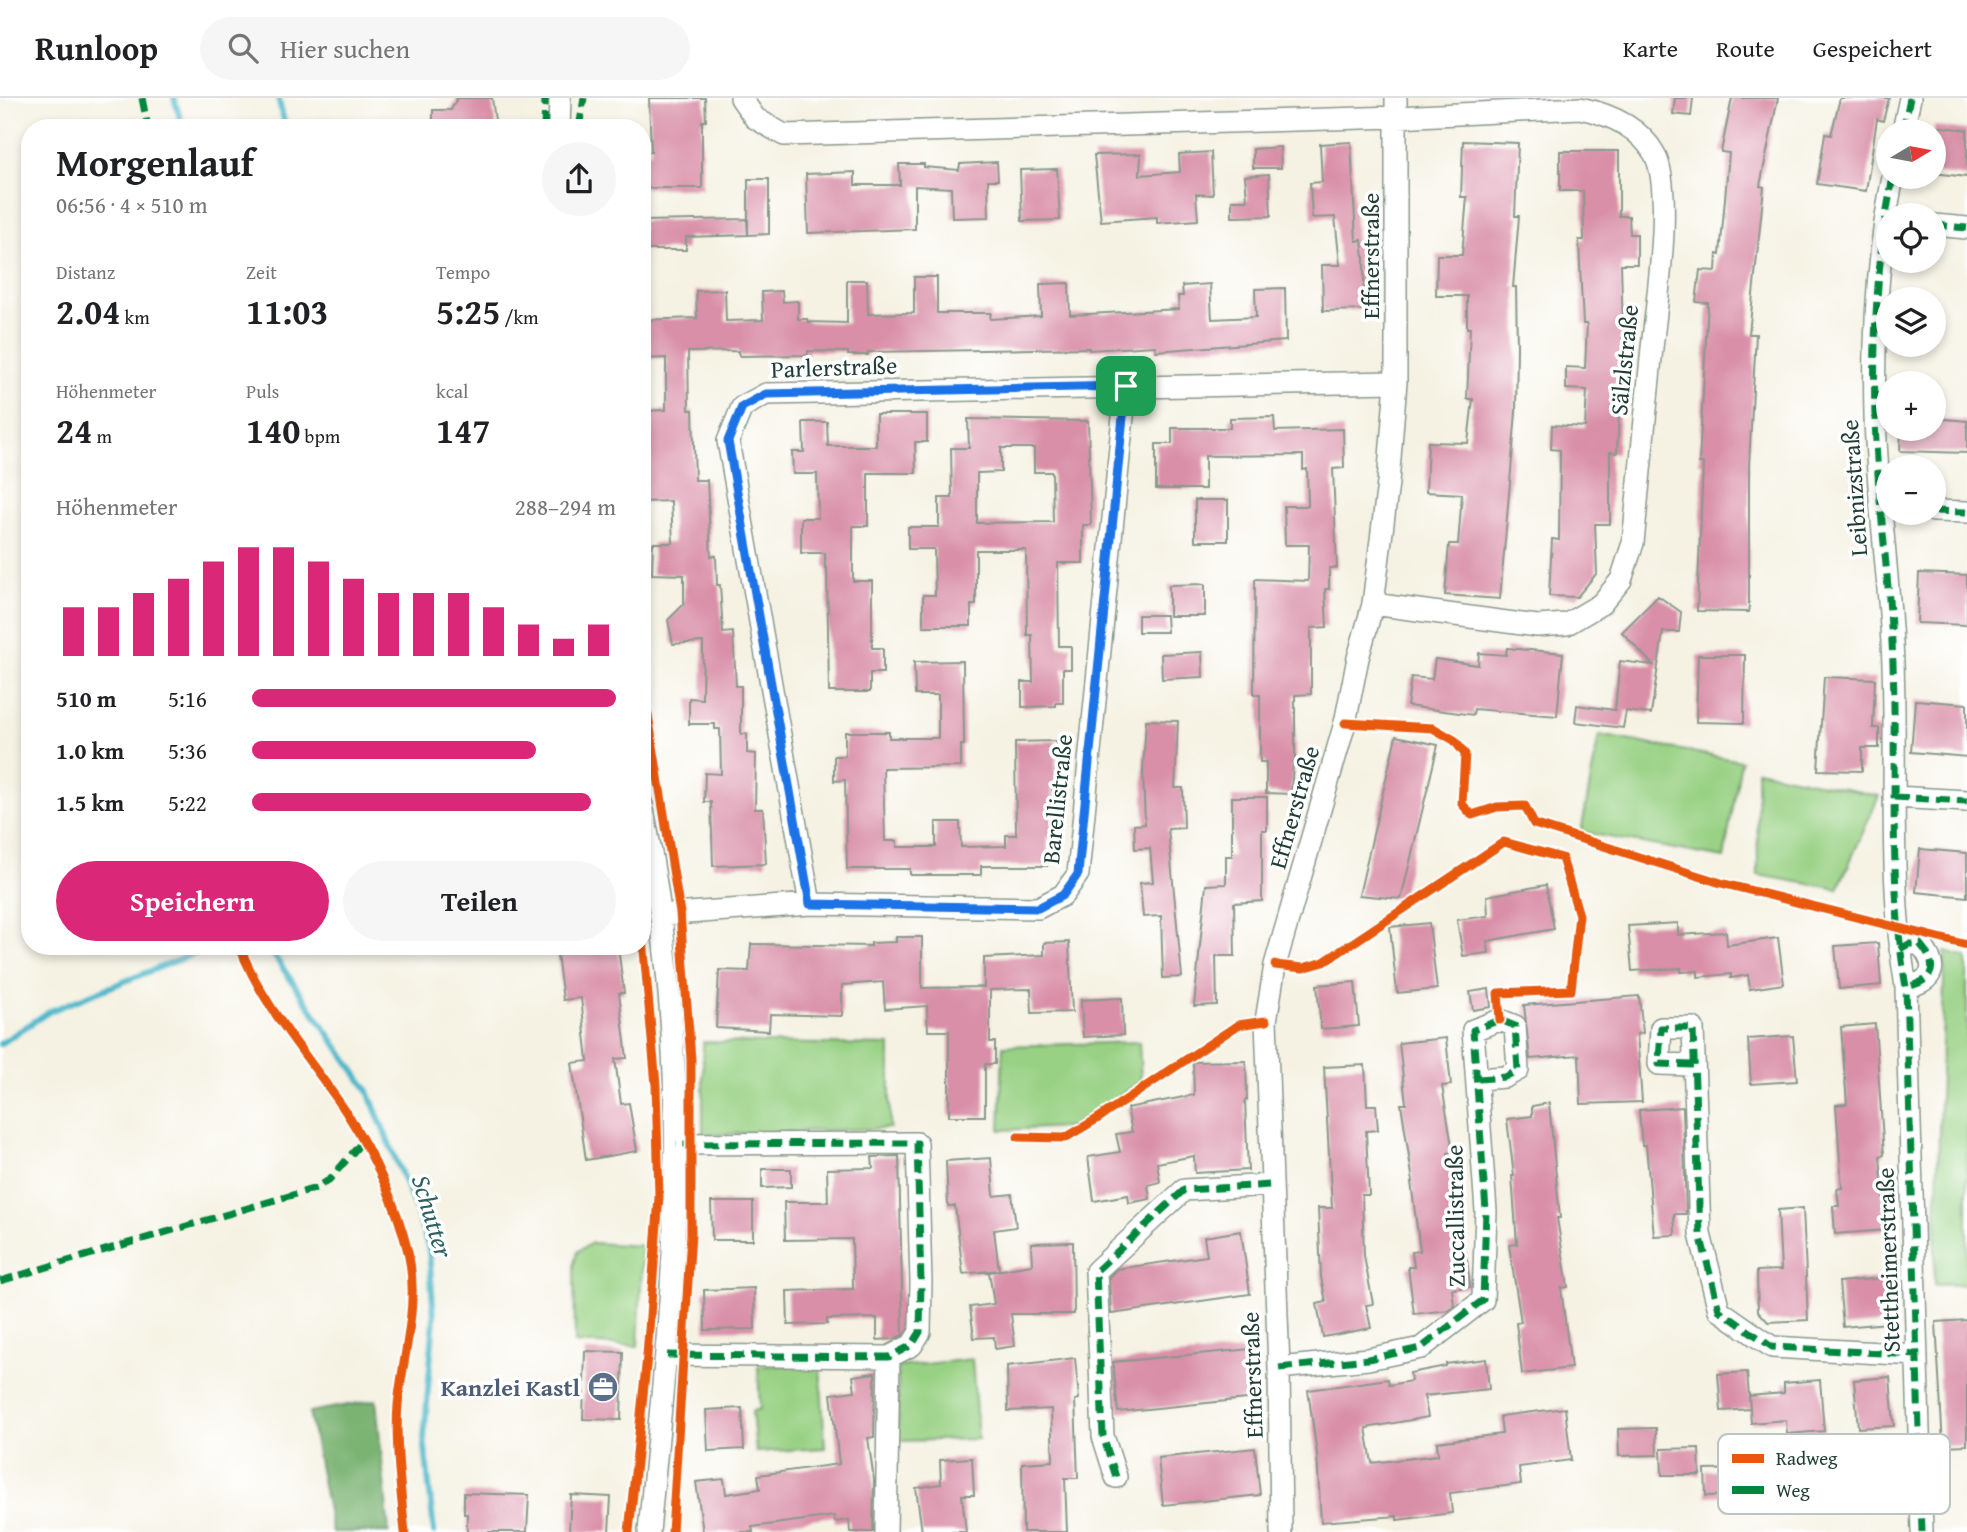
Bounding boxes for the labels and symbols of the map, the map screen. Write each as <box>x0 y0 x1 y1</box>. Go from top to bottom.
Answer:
north arrow <box>1876 119 1946 189</box>
street label: Effnerstraße <box>1353 193 1388 319</box>
street label: Sälzlstraße <box>1601 303 1647 417</box>
street label: Parlerstraße <box>770 347 898 387</box>
pin <box>1096 356 1156 416</box>
street label: Leibnizstraße <box>1832 418 1876 558</box>
street label: Barellistraße <box>1033 732 1081 866</box>
street label: Effnerstraße <box>1260 741 1328 873</box>
street label: Zuccallistraße <box>1436 1144 1474 1288</box>
street label: Stettheimerstraße <box>1867 1167 1909 1353</box>
water label: Schutter <box>402 1170 464 1264</box>
street label: Effnerstraße <box>1232 1311 1272 1439</box>
place label: Kanzlei Kastl <box>441 1370 581 1405</box>
office icon: Kanzlei Kastl <box>586 1370 620 1404</box>
legend <box>1718 1434 1950 1514</box>
text: Radweg <box>1776 1444 1838 1472</box>
text: Weg <box>1776 1476 1810 1504</box>

